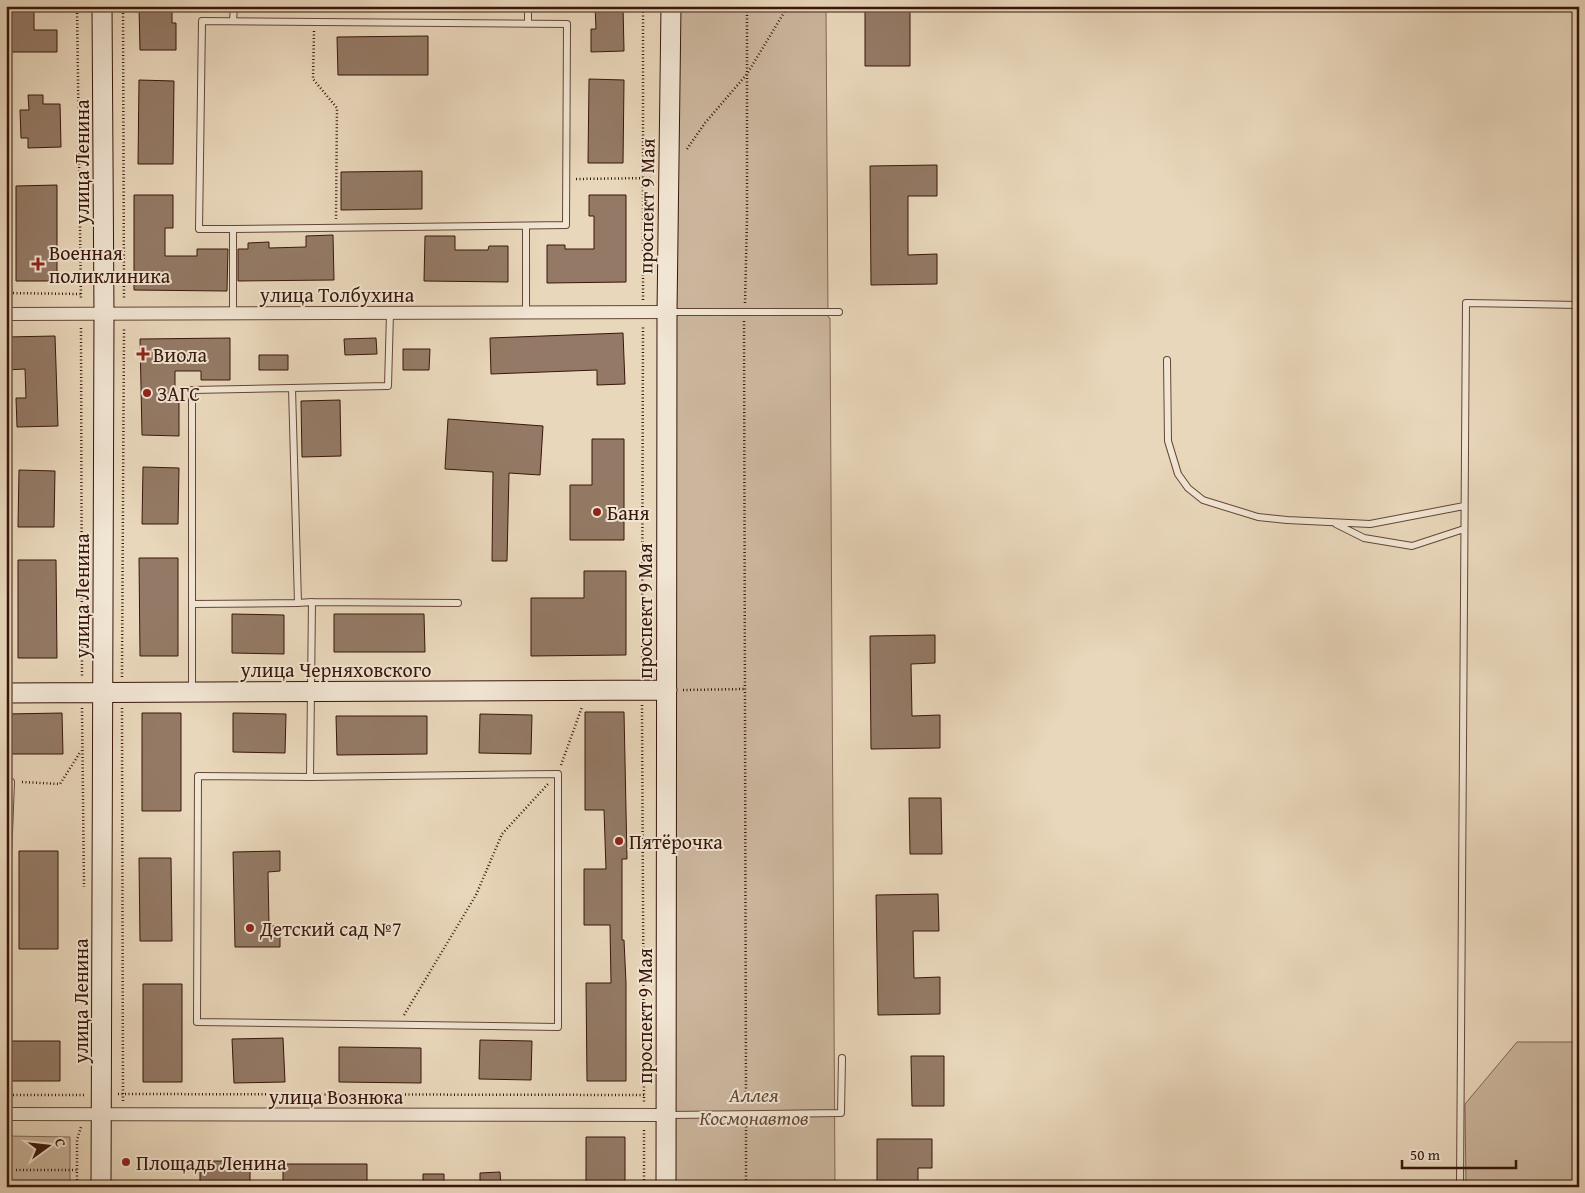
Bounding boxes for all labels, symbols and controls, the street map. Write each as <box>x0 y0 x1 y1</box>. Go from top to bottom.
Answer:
street label: улица Ленина <box>67 99 96 226</box>
street label: проспект 9 Мая <box>630 138 662 274</box>
place label: Военная поликлиника <box>49 238 171 290</box>
marker: Военная поликлиника <box>31 257 45 271</box>
street label: улица Толбухина <box>259 280 415 309</box>
place label: Виола <box>153 340 207 369</box>
marker: Виола <box>137 348 149 360</box>
place label: ЗАГС <box>157 379 200 408</box>
marker: ЗАГС <box>141 387 153 399</box>
place label: Баня <box>607 498 650 527</box>
marker: Баня <box>591 506 603 518</box>
street label: улица Ленина <box>67 533 96 660</box>
street label: проспект 9 Мая <box>630 543 659 679</box>
street label: улица Черняховского <box>240 655 431 684</box>
place label: Пятёрочка <box>629 827 723 856</box>
marker: Пятёрочка <box>613 835 625 847</box>
place label: Детский сад №7 <box>259 914 402 943</box>
marker: Детский сад №7 <box>244 922 256 934</box>
street label: улица Ленина <box>66 938 95 1065</box>
street label: проспект 9 Мая <box>630 948 659 1084</box>
park label: Аллея Космонавтов <box>699 1080 809 1132</box>
street label: улица Вознюка <box>268 1082 404 1111</box>
north arrow <box>22 1120 72 1170</box>
text: С <box>50 1136 71 1149</box>
scale bar <box>1402 1138 1516 1170</box>
text: 50 m <box>1410 1144 1441 1165</box>
place label: Площадь Ленина <box>136 1148 287 1177</box>
marker: Площадь Ленина <box>120 1156 132 1168</box>

